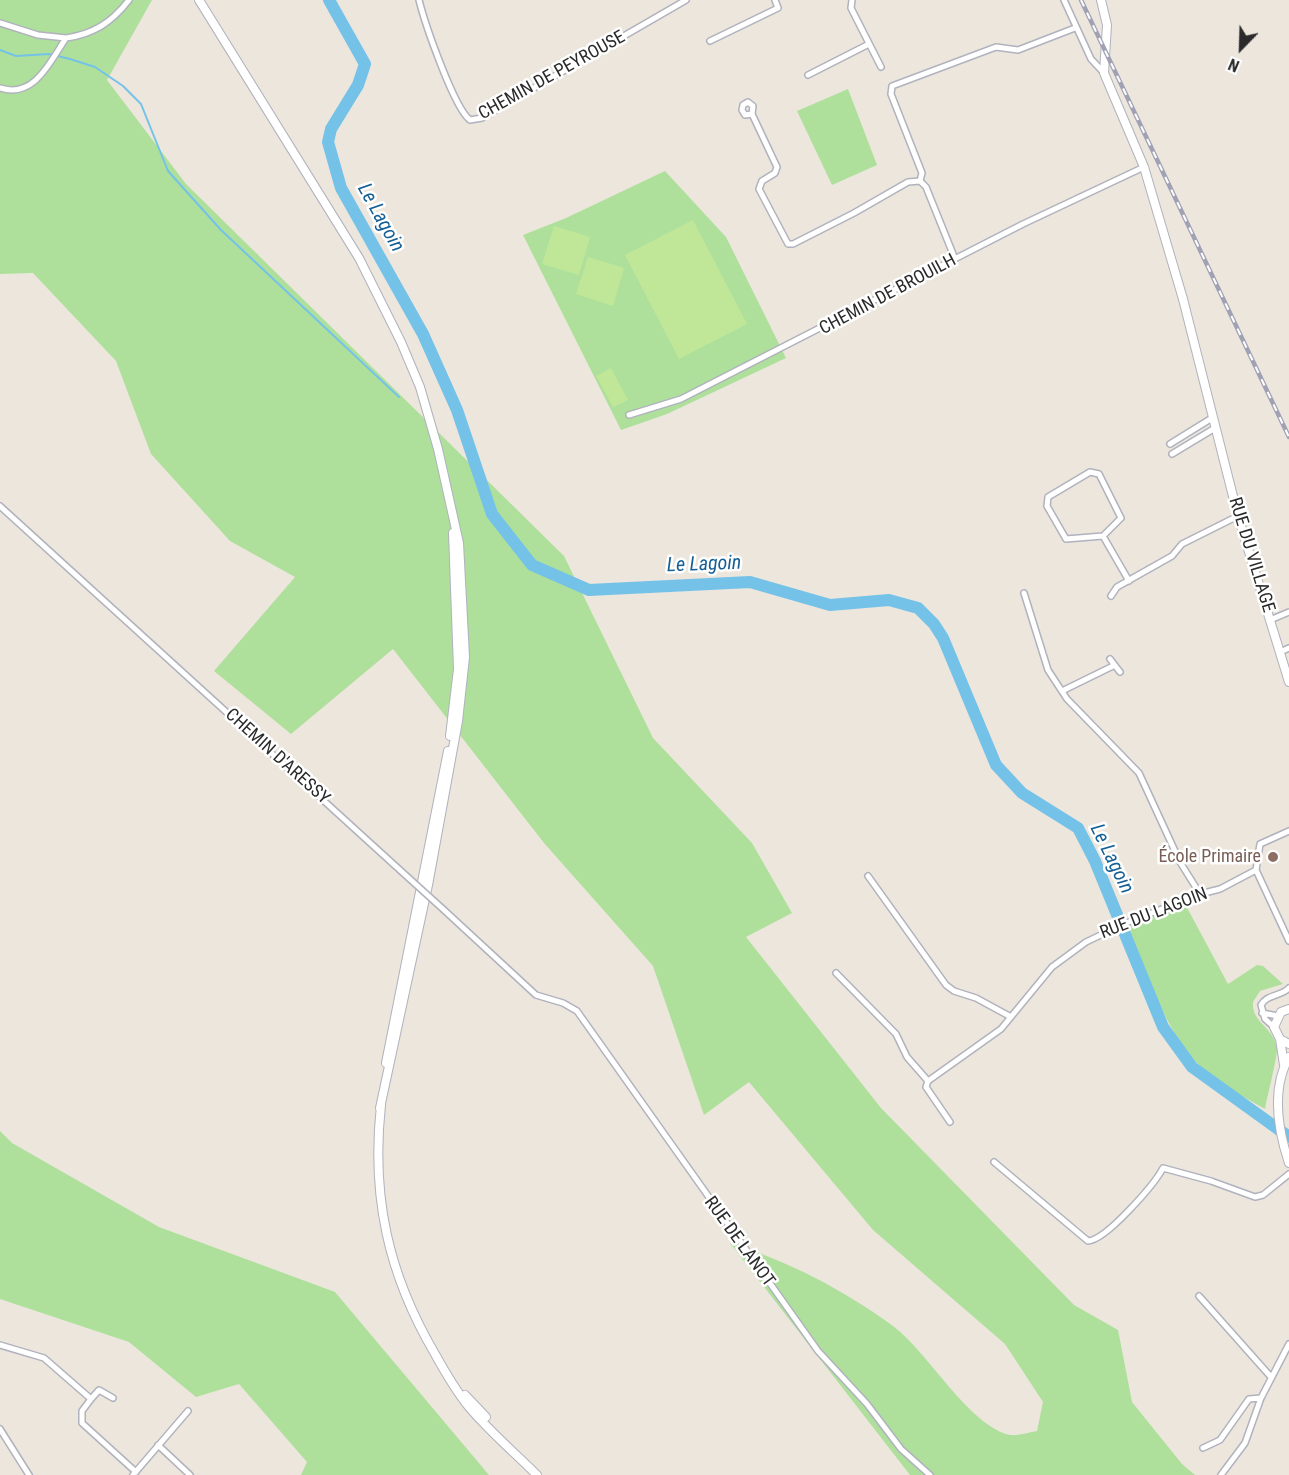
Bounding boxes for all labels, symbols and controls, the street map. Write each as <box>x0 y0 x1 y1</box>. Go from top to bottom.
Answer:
north arrow <box>1211 18 1271 78</box>
street label: CHEMIN DE PEYROUSE <box>475 27 629 125</box>
text: N <box>1226 54 1242 76</box>
water label: Le Lagoin <box>351 180 409 256</box>
street label: CHEMIN DE BROUILH <box>816 250 960 340</box>
street label: RUE DU VILLAGE <box>1223 495 1279 615</box>
water label: Le Lagoin <box>666 552 742 578</box>
street label: CHEMIN D'ARESSY <box>220 704 334 810</box>
water label: Le Lagoin <box>1084 820 1138 898</box>
place label: École Primaire <box>1159 846 1261 868</box>
marker: École Primaire <box>1266 850 1280 864</box>
street label: RUE DU LAGOIN <box>1097 884 1211 944</box>
street label: RUE DE LANOT <box>699 1193 779 1291</box>

